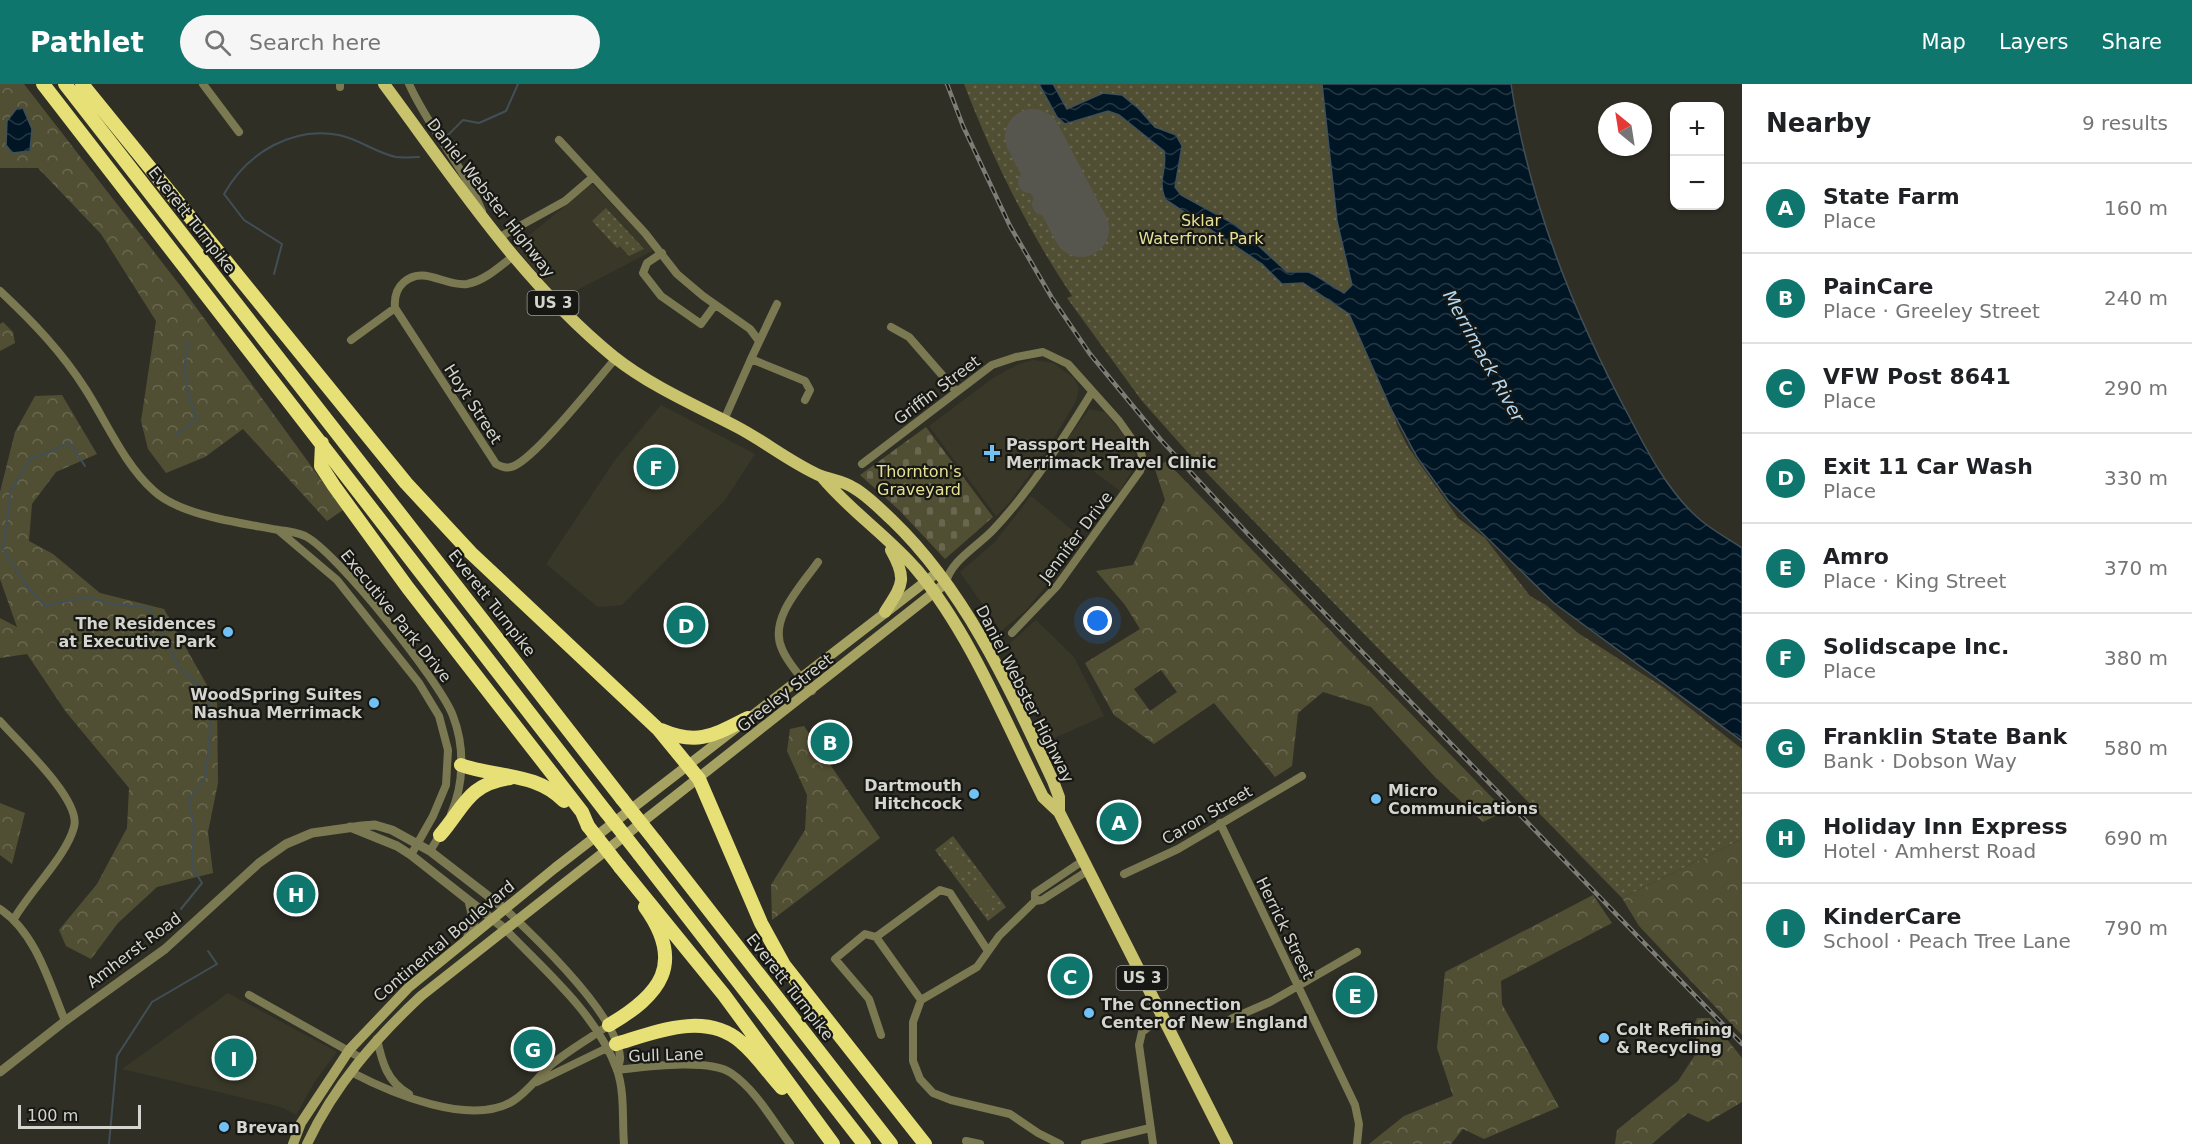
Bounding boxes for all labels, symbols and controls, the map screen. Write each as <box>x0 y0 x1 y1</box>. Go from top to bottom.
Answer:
search box <box>180 15 600 69</box>
text: Pathlet <box>30 26 144 59</box>
icon: search <box>201 26 234 59</box>
text: Search here <box>249 30 381 55</box>
text: Map <box>1922 30 1966 54</box>
text: Layers <box>1999 30 2068 54</box>
text: Share <box>2101 30 2162 54</box>
north arrow <box>1598 102 1652 156</box>
map controls <box>1670 102 1724 210</box>
button: + <box>1670 102 1724 156</box>
text: Nearby <box>1766 108 1871 138</box>
text: 9 results <box>2082 111 2168 135</box>
street label: Daniel Webster Highway <box>423 115 559 281</box>
button: − <box>1670 156 1724 210</box>
street label: Everett Turnpike <box>144 163 240 277</box>
text: State Farm <box>1823 184 1960 209</box>
text: A <box>1778 196 1793 220</box>
text: 160 m <box>2104 196 2168 220</box>
text: Place <box>1823 209 1876 233</box>
park label: Sklar Waterfront Park <box>1138 211 1264 248</box>
text: PainCare <box>1823 274 1933 299</box>
water label: Merrimack River <box>1439 286 1530 427</box>
text: B <box>1778 286 1793 310</box>
text: 240 m <box>2104 286 2168 310</box>
road number: US 3 <box>528 291 578 315</box>
text: Place · Greeley Street <box>1823 299 2040 323</box>
street label: Griffin Street <box>890 351 984 429</box>
street label: Hoyt Street <box>440 361 506 447</box>
text: VFW Post 8641 <box>1823 364 2011 389</box>
text: C <box>1778 376 1793 400</box>
text: 290 m <box>2104 376 2168 400</box>
text: Place <box>1823 389 1876 413</box>
place label: Passport Health Merrimack Travel Clinic <box>1006 435 1216 472</box>
pin: F <box>636 444 676 490</box>
marker: Passport Health Merrimack Travel Clinic <box>983 444 1001 462</box>
text: Exit 11 Car Wash <box>1823 454 2033 479</box>
park label: Thornton's Graveyard <box>875 462 962 499</box>
text: D <box>1777 466 1794 490</box>
text: 330 m <box>2104 466 2168 490</box>
text: Place <box>1823 479 1876 503</box>
street label: Jennifer Drive <box>1035 488 1116 587</box>
text: Amro <box>1823 544 1889 569</box>
street label: Executive Park Drive <box>337 546 455 686</box>
street label: Everett Turnpike <box>444 546 540 660</box>
text: E <box>1779 556 1792 580</box>
text: 370 m <box>2104 556 2168 580</box>
text: Place · King Street <box>1823 569 2006 593</box>
pin: D <box>666 602 706 648</box>
street label: Daniel Webster Highway <box>972 602 1078 786</box>
your location <box>1083 606 1112 635</box>
place label: The Residences at Executive Park <box>58 614 216 651</box>
marker: The Residences at Executive Park <box>221 625 235 639</box>
text: Solidscape Inc. <box>1823 634 2009 659</box>
text: F <box>1779 646 1792 670</box>
text: 380 m <box>2104 646 2168 670</box>
street label: Greeley Street <box>734 650 836 736</box>
text: Place <box>1823 659 1876 683</box>
place label: WoodSpring Suites Nashua Merrimack <box>190 685 362 722</box>
marker: WoodSpring Suites Nashua Merrimack <box>367 696 381 710</box>
pin: B <box>810 720 850 764</box>
text: Franklin State Bank <box>1823 724 2067 749</box>
text: G <box>1777 736 1794 760</box>
text: 580 m <box>2104 736 2168 760</box>
text: Bank · Dobson Way <box>1823 749 2017 773</box>
place label: Dartmouth Hitchcock <box>864 776 962 813</box>
place label: Micro Communications <box>1388 781 1538 818</box>
street label: Caron Street <box>1159 782 1255 848</box>
marker: Dartmouth Hitchcock <box>967 787 981 801</box>
marker: Micro Communications <box>1369 792 1383 806</box>
pin: A <box>1100 800 1138 844</box>
text: Holiday Inn Express <box>1823 814 2068 839</box>
text: H <box>1777 826 1794 850</box>
text: 690 m <box>2104 826 2168 850</box>
text: Hotel · Amherst Road <box>1823 839 2036 863</box>
pin: H <box>276 872 316 916</box>
street label: Herrick Street <box>1252 874 1318 982</box>
street label: Continental Boulevard <box>370 876 518 1006</box>
text: KinderCare <box>1823 904 1962 929</box>
street label: Amherst Road <box>83 908 185 992</box>
text: I <box>1782 916 1789 940</box>
text: 790 m <box>2104 916 2168 940</box>
text: School · Peach Tree Lane <box>1823 929 2071 953</box>
street label: Everett Turnpike <box>742 930 838 1044</box>
pin: C <box>1050 954 1090 998</box>
road number: US 3 <box>1116 966 1168 990</box>
pin: E <box>1336 972 1374 1018</box>
place label: The Connection Center of New England <box>1101 995 1308 1032</box>
marker: The Connection Center of New England <box>1082 1006 1096 1020</box>
place label: Colt Refining & Recycling <box>1616 1020 1732 1057</box>
pin: G <box>514 1026 552 1072</box>
marker: Colt Refining & Recycling <box>1597 1031 1611 1045</box>
pin: I <box>214 1036 254 1080</box>
street label: Gull Lane <box>628 1044 704 1066</box>
scale bar <box>18 1102 141 1130</box>
text: 100 m <box>27 1106 78 1125</box>
place label: Brevan <box>236 1118 300 1137</box>
marker: Brevan <box>217 1120 231 1134</box>

